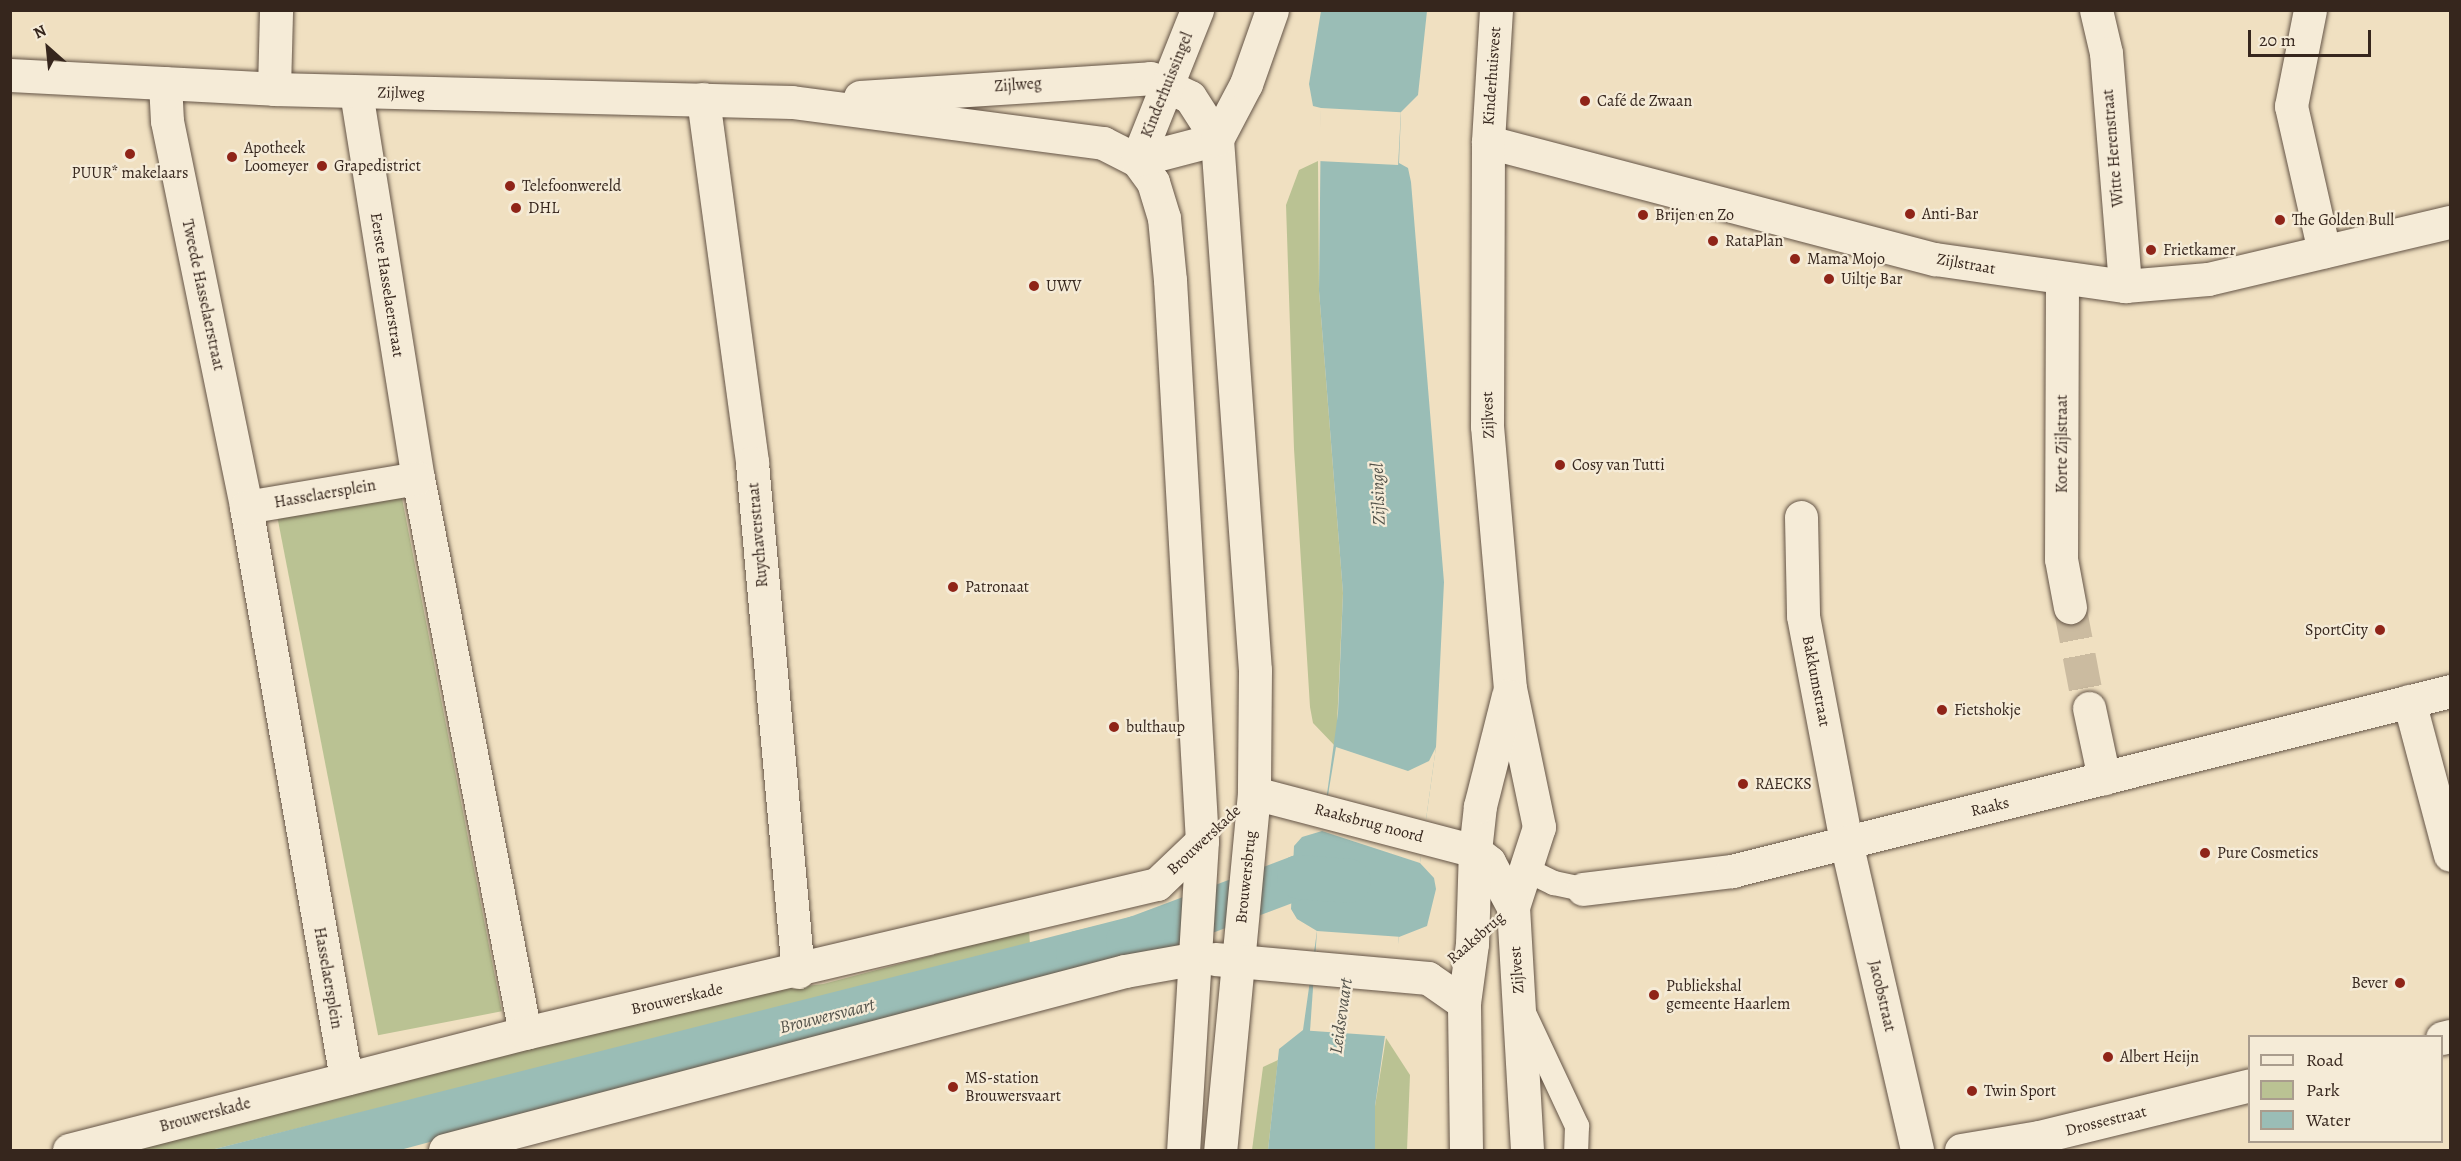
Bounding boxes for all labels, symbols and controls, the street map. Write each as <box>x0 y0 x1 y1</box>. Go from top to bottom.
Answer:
north arrow <box>18 18 78 78</box>
scale bar <box>2251 18 2374 56</box>
text: N <box>30 20 50 44</box>
street label: Kinderhuisvest <box>1479 26 1505 126</box>
text: 20 m <box>2259 28 2296 52</box>
street label: Kinderhuissingel <box>1137 29 1197 141</box>
street label: Zijlweg <box>994 74 1042 96</box>
street label: Zijlweg <box>377 83 425 103</box>
street label: Witte Herenstraat <box>2098 88 2128 208</box>
place label: Café de Zwaan <box>1597 91 1692 111</box>
marker: Café de Zwaan <box>1578 94 1592 108</box>
place label: Apotheek Loomeyer <box>244 138 309 176</box>
marker: PUUR* makelaars <box>123 147 137 161</box>
marker: Apotheek Loomeyer <box>225 150 239 164</box>
place label: Grapedistrict <box>334 156 421 176</box>
marker: Grapedistrict <box>315 159 329 173</box>
place label: PUUR* makelaars <box>71 163 189 183</box>
place label: Telefoonwereld <box>522 176 621 196</box>
marker: Telefoonwereld <box>503 179 517 193</box>
place label: DHL <box>528 198 559 218</box>
marker: DHL <box>509 201 523 215</box>
place label: Anti-Bar <box>1922 204 1978 224</box>
place label: Brijen en Zo <box>1655 205 1734 225</box>
marker: Anti-Bar <box>1903 207 1917 221</box>
marker: Brijen en Zo <box>1636 208 1650 222</box>
place label: The Golden Bull <box>2292 210 2394 230</box>
street label: Eerste Hasselaerstraat <box>366 211 408 359</box>
marker: The Golden Bull <box>2273 213 2287 227</box>
street label: Tweede Hasselaerstraat <box>178 218 228 372</box>
place label: RataPlan <box>1725 231 1783 251</box>
marker: RataPlan <box>1706 234 1720 248</box>
place label: Frietkamer <box>2163 240 2236 260</box>
marker: Frietkamer <box>2144 243 2158 257</box>
place label: Mama Mojo <box>1807 249 1885 269</box>
street label: Zijlstraat <box>1935 249 1997 279</box>
marker: Mama Mojo <box>1788 252 1802 266</box>
place label: Uiltje Bar <box>1841 269 1903 289</box>
marker: Uiltje Bar <box>1822 272 1836 286</box>
place label: UWV <box>1046 276 1082 296</box>
marker: UWV <box>1027 279 1041 293</box>
street label: Zijlvest <box>1478 391 1498 439</box>
street label: Korte Zijlstraat <box>2052 395 2072 493</box>
place label: Cosy van Tutti <box>1572 455 1665 475</box>
marker: Cosy van Tutti <box>1553 458 1567 472</box>
water label: Zijlsingel <box>1366 463 1390 525</box>
street label: Hasselaersplein <box>273 476 377 512</box>
street label: Ruychaverstraat <box>744 482 772 588</box>
place label: Patronaat <box>965 577 1029 597</box>
marker: Patronaat <box>946 580 960 594</box>
place label: SportCity <box>2305 620 2368 640</box>
marker: SportCity <box>2373 623 2387 637</box>
street label: Bakkumstraat <box>1798 634 1834 728</box>
place label: Fietshokje <box>1954 700 2021 720</box>
marker: Fietshokje <box>1935 703 1949 717</box>
place label: bulthaup <box>1126 717 1185 737</box>
marker: bulthaup <box>1107 720 1121 734</box>
place label: RAECKS <box>1755 774 1812 794</box>
marker: RAECKS <box>1736 777 1750 791</box>
street label: Raaks <box>1969 793 2011 821</box>
street label: Raaksbrug noord <box>1312 799 1426 847</box>
street label: Brouwerskade <box>1163 801 1245 879</box>
street label: Brouwersbrug <box>1232 829 1260 925</box>
place label: Pure Cosmetics <box>2217 843 2318 863</box>
marker: Pure Cosmetics <box>2198 846 2212 860</box>
street label: Raaksbrug <box>1443 908 1509 968</box>
street label: Hasselaersplein <box>310 926 346 1030</box>
street label: Zijlvest <box>1506 946 1528 994</box>
street label: Jacobstraat <box>1864 958 1900 1034</box>
place label: Bever <box>2351 973 2388 993</box>
place label: Publiekshal gemeente Haarlem <box>1666 976 1790 1014</box>
marker: Bever <box>2393 976 2407 990</box>
water label: Leidsevaart <box>1325 977 1357 1055</box>
street label: Brouwerskade <box>629 979 725 1019</box>
marker: Publiekshal gemeente Haarlem <box>1647 988 1661 1002</box>
water label: Brouwersvaart <box>777 994 877 1038</box>
legend <box>2248 1035 2443 1143</box>
place label: Albert Heijn <box>2120 1047 2199 1067</box>
text: Road <box>2306 1048 2343 1072</box>
marker: Albert Heijn <box>2101 1050 2115 1064</box>
place label: MS-station Brouwersvaart <box>965 1068 1061 1106</box>
text: Park <box>2306 1078 2340 1102</box>
marker: MS-station Brouwersvaart <box>946 1080 960 1094</box>
place label: Twin Sport <box>1984 1081 2056 1101</box>
marker: Twin Sport <box>1965 1084 1979 1098</box>
street label: Brouwerskade <box>157 1094 253 1136</box>
street label: Drossestraat <box>2063 1102 2149 1140</box>
text: Water <box>2306 1108 2351 1132</box>

